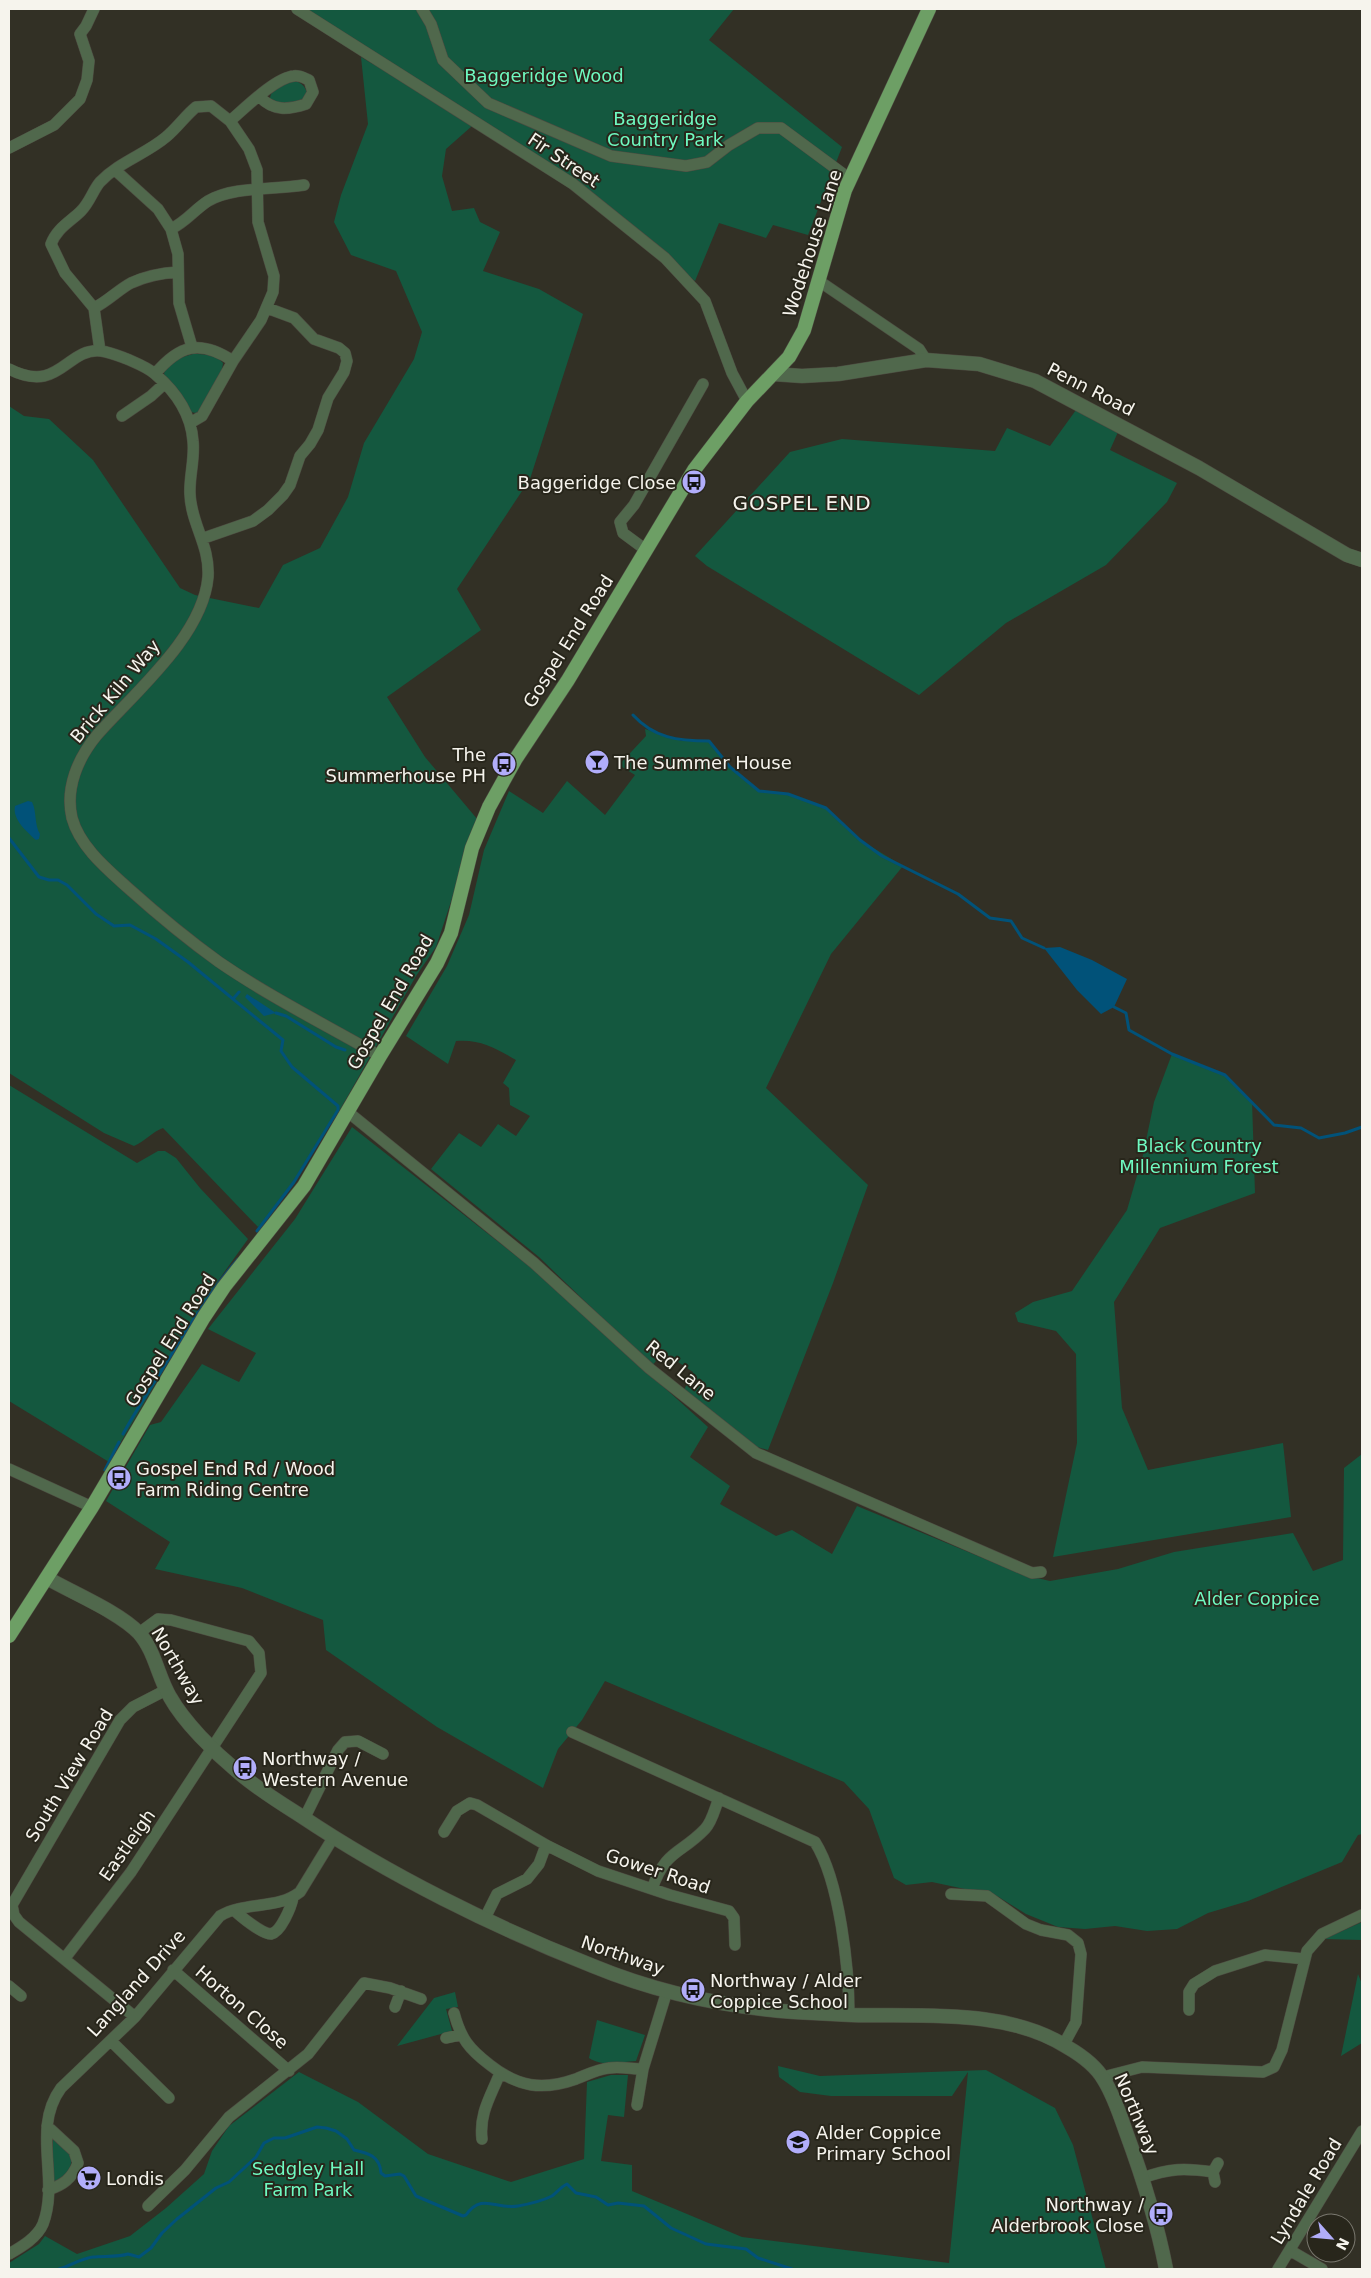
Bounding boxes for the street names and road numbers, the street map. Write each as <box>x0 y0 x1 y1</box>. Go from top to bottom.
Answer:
street label: Fir Street <box>524 128 604 192</box>
street label: Wodehouse Lane <box>778 167 846 319</box>
street label: Penn Road <box>1044 358 1138 420</box>
street label: Gospel End Road <box>519 571 617 711</box>
street label: Brick Kiln Way <box>66 635 164 747</box>
street label: Gospel End Road <box>343 931 437 1073</box>
street label: Gospel End Road <box>121 1270 219 1410</box>
street label: Red Lane <box>642 1336 720 1404</box>
street label: Northway <box>147 1623 209 1709</box>
street label: South View Road <box>21 1705 117 1845</box>
street label: Eastleigh <box>95 1805 159 1885</box>
street label: Gower Road <box>603 1844 713 1898</box>
street label: Langland Drive <box>83 1925 189 2041</box>
street label: Northway <box>579 1931 668 1979</box>
street label: Horton Close <box>191 1961 293 2053</box>
street label: Northway <box>1110 2070 1164 2158</box>
street label: Lyndale Road <box>1266 2134 1346 2248</box>

